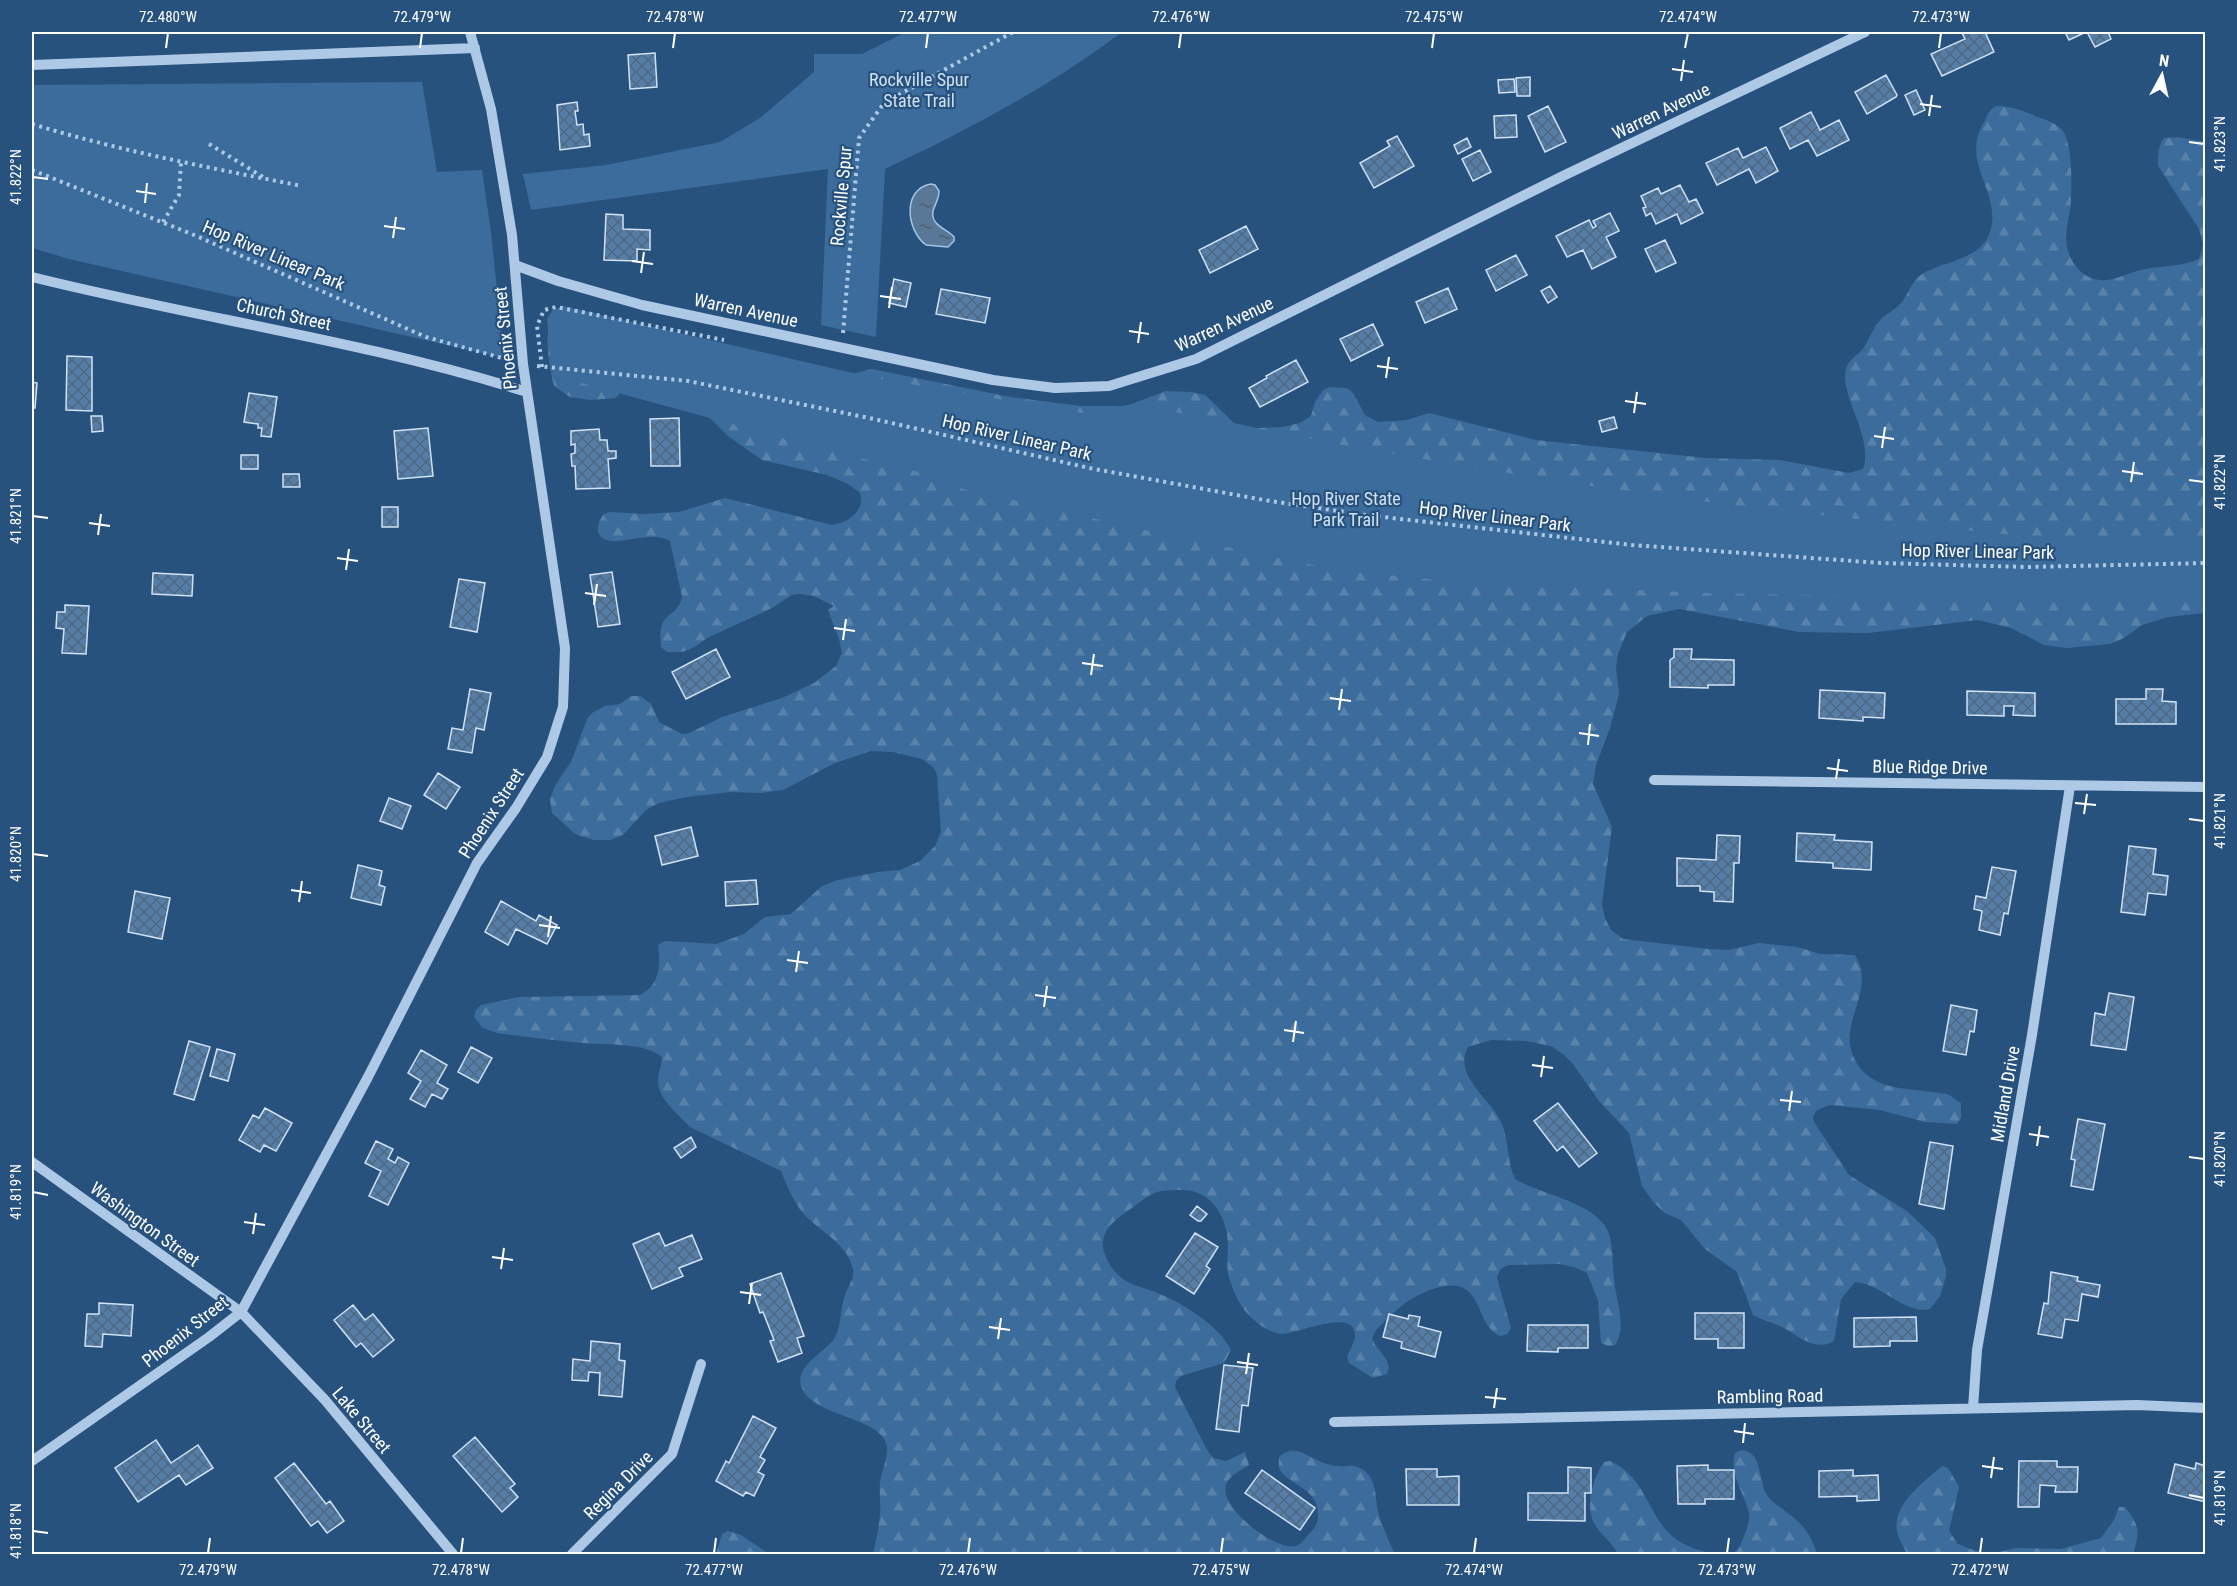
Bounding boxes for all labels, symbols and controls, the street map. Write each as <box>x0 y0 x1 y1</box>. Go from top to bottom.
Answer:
text: 72.480°W <box>139 8 198 26</box>
text: 72.479°W <box>393 8 452 26</box>
text: 72.478°W <box>646 8 705 26</box>
text: 72.477°W <box>899 8 958 26</box>
text: 72.476°W <box>1152 8 1211 26</box>
text: 72.475°W <box>1405 8 1464 26</box>
text: 72.474°W <box>1659 8 1718 26</box>
text: 72.473°W <box>1912 8 1971 26</box>
north arrow <box>2132 45 2192 105</box>
text: N <box>2158 51 2170 71</box>
park label: Rockville Spur State Trail <box>869 69 970 111</box>
street label: Warren Avenue <box>1609 78 1713 144</box>
text: 41.823°N <box>2211 116 2229 172</box>
street label: Rockville Spur <box>826 145 856 247</box>
text: 41.822°N <box>7 149 25 205</box>
street label: Hop River Linear Park <box>200 215 348 295</box>
street label: Phoenix Street <box>489 286 521 390</box>
street label: Warren Avenue <box>692 289 800 331</box>
street label: Warren Avenue <box>1172 292 1276 356</box>
street label: Church Street <box>235 294 333 334</box>
street label: Hop River Linear Park <box>940 410 1094 464</box>
text: 41.822°N <box>2211 454 2229 510</box>
text: 41.821°N <box>7 488 25 544</box>
park label: Hop River State Park Trail <box>1291 488 1401 530</box>
street label: Hop River Linear Park <box>1418 496 1572 536</box>
street label: Hop River Linear Park <box>1901 539 2055 563</box>
street label: Blue Ridge Drive <box>1872 755 1988 779</box>
street label: Phoenix Street <box>454 764 528 862</box>
text: 41.821°N <box>2211 793 2229 849</box>
text: 41.820°N <box>7 826 25 882</box>
street label: Midland Drive <box>1986 1044 2024 1144</box>
text: 41.820°N <box>2211 1131 2229 1187</box>
text: 41.819°N <box>7 1164 25 1220</box>
street label: Washington Street <box>86 1177 204 1271</box>
street label: Phoenix Street <box>138 1291 232 1371</box>
street label: Lake Street <box>328 1383 396 1457</box>
street label: Rambling Road <box>1716 1385 1824 1407</box>
street label: Regina Drive <box>579 1446 657 1524</box>
text: 41.819°N <box>2211 1470 2229 1526</box>
text: 41.818°N <box>7 1503 25 1559</box>
text: 72.479°W <box>179 1561 238 1579</box>
text: 72.478°W <box>432 1561 491 1579</box>
text: 72.477°W <box>685 1561 744 1579</box>
text: 72.476°W <box>939 1561 998 1579</box>
text: 72.475°W <box>1192 1561 1251 1579</box>
text: 72.474°W <box>1445 1561 1504 1579</box>
text: 72.473°W <box>1698 1561 1757 1579</box>
text: 72.472°W <box>1951 1561 2010 1579</box>

